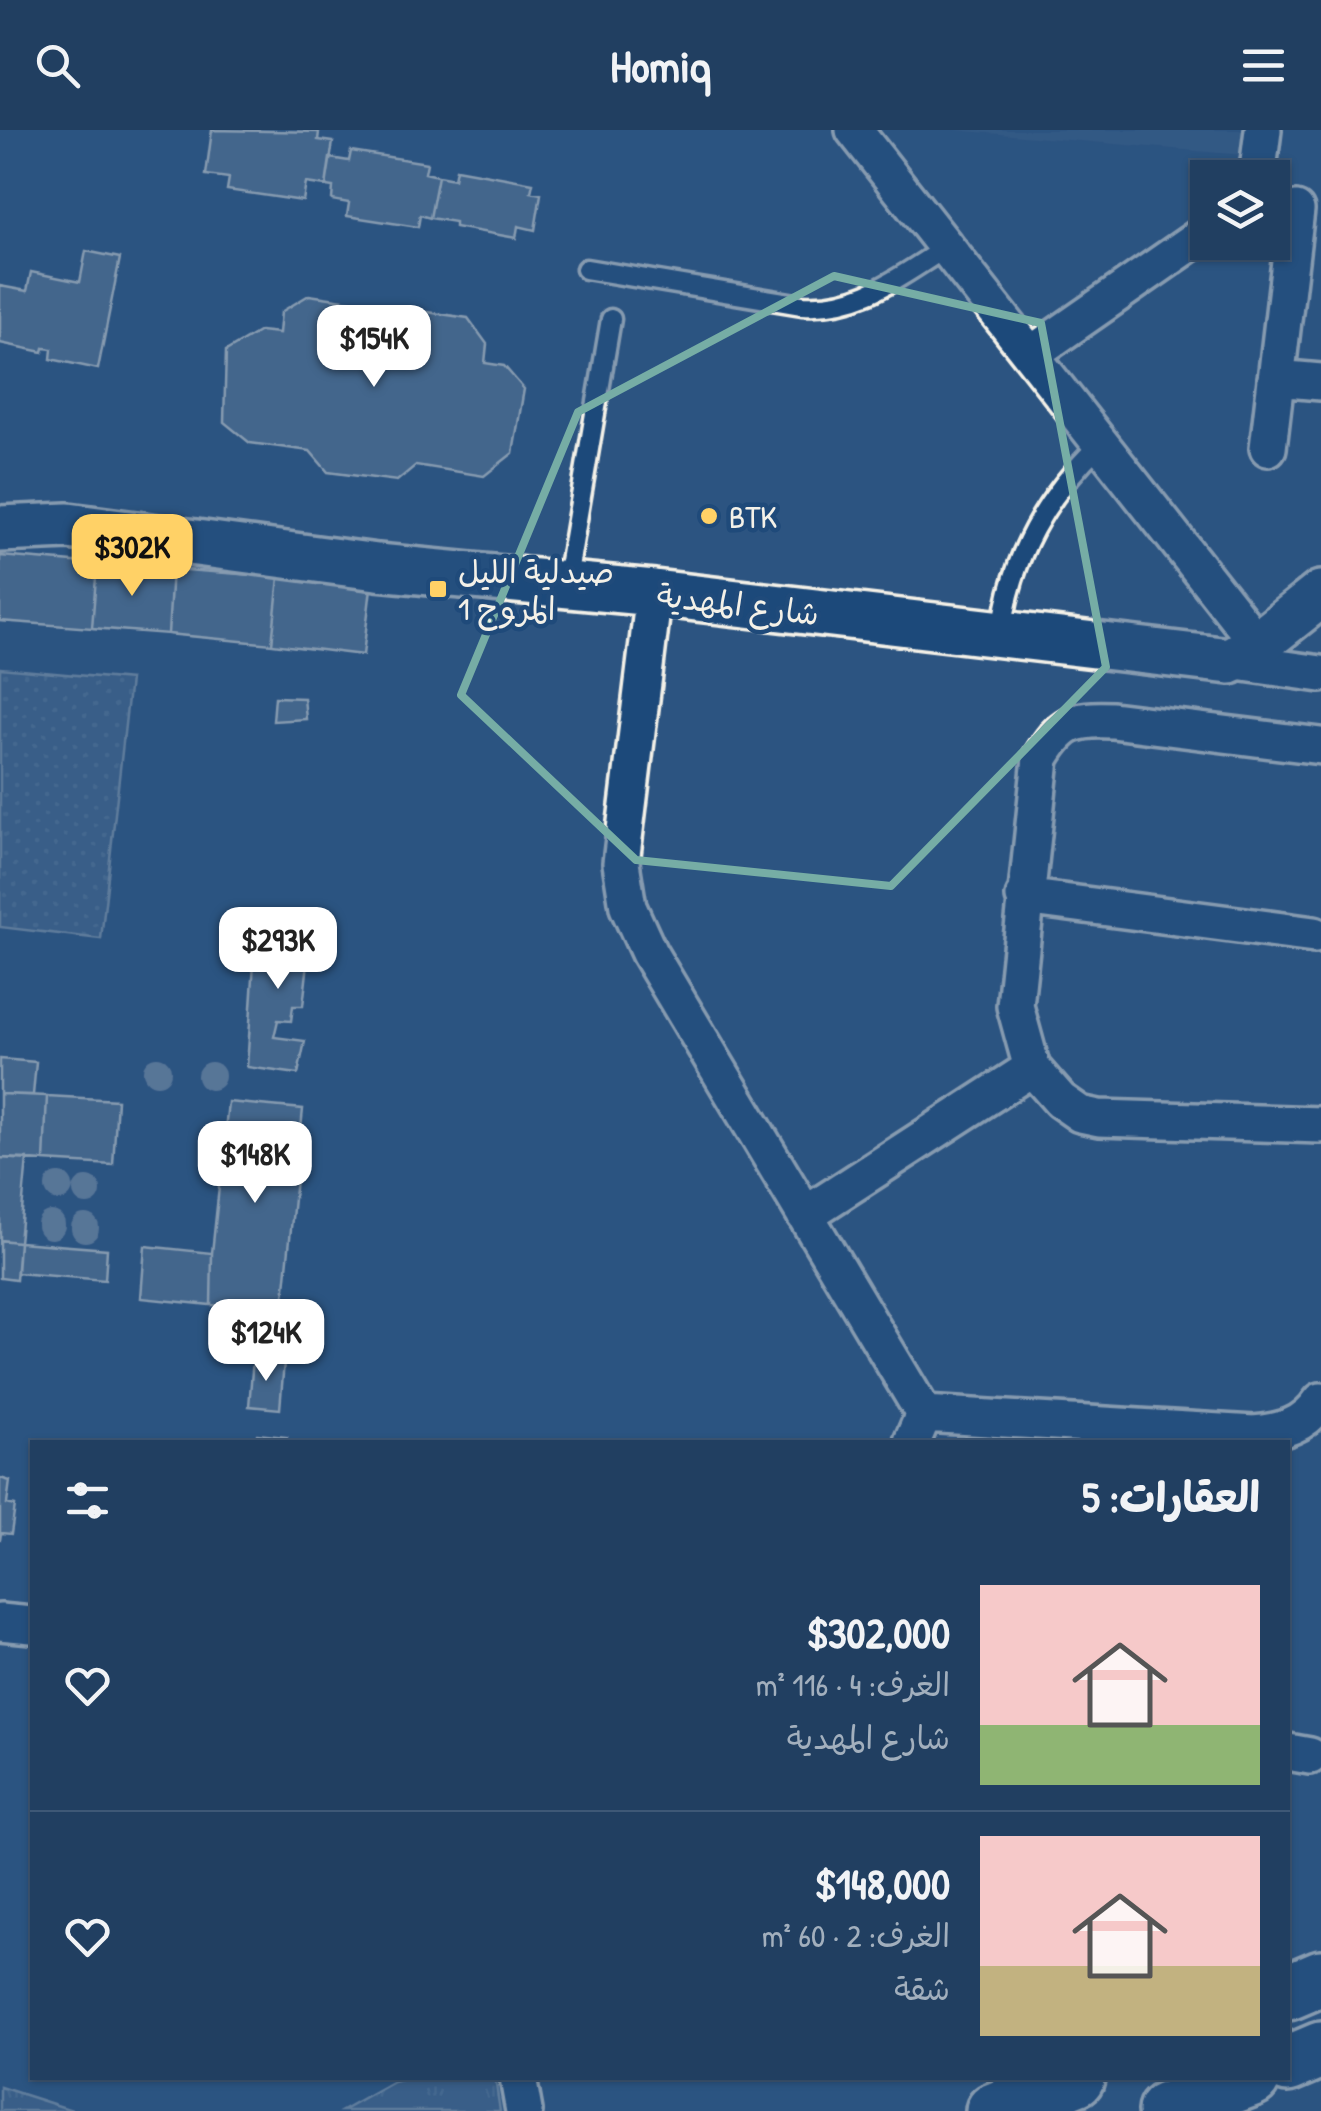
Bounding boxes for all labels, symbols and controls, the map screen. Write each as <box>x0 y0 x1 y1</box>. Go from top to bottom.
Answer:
text: Homiq <box>610 35 711 96</box>
icon: search <box>30 38 85 93</box>
icon: menu <box>1236 38 1291 93</box>
map controls <box>1190 160 1290 260</box>
button: layers <box>1190 160 1290 260</box>
pin: $154K <box>304 305 444 390</box>
text: $154K <box>339 316 409 359</box>
place label: BTK <box>729 495 777 538</box>
marker: BTK <box>698 505 720 527</box>
pin: $302K <box>62 514 202 599</box>
text: $302K <box>94 525 170 568</box>
place label: صيدلية الليل المروج 1 <box>458 550 614 631</box>
street label: شارع المهدية <box>654 573 822 637</box>
marker: صيدلية الليل المروج 1 <box>427 578 449 600</box>
pin: $293K <box>208 907 348 992</box>
text: $293K <box>241 918 315 961</box>
pin: $148K <box>185 1121 325 1206</box>
text: $148K <box>220 1132 290 1175</box>
pin: $124K <box>196 1299 336 1384</box>
text: $124K <box>230 1310 302 1353</box>
text: العقارات: 5 <box>1082 1468 1260 1525</box>
icon: filters <box>60 1473 115 1528</box>
text: $302,000 <box>806 1604 950 1661</box>
icon: home <box>1060 1625 1180 1745</box>
icon: heart <box>60 1658 115 1713</box>
text: الغرف: 4 · 116 m² <box>756 1663 950 1706</box>
text: شارع المهدية <box>787 1716 950 1759</box>
text: $148,000 <box>815 1855 950 1912</box>
icon: home <box>1060 1876 1180 1996</box>
icon: heart <box>60 1909 115 1964</box>
text: الغرف: 2 · 60 m² <box>762 1914 950 1957</box>
text: شقة <box>894 1967 950 2010</box>

